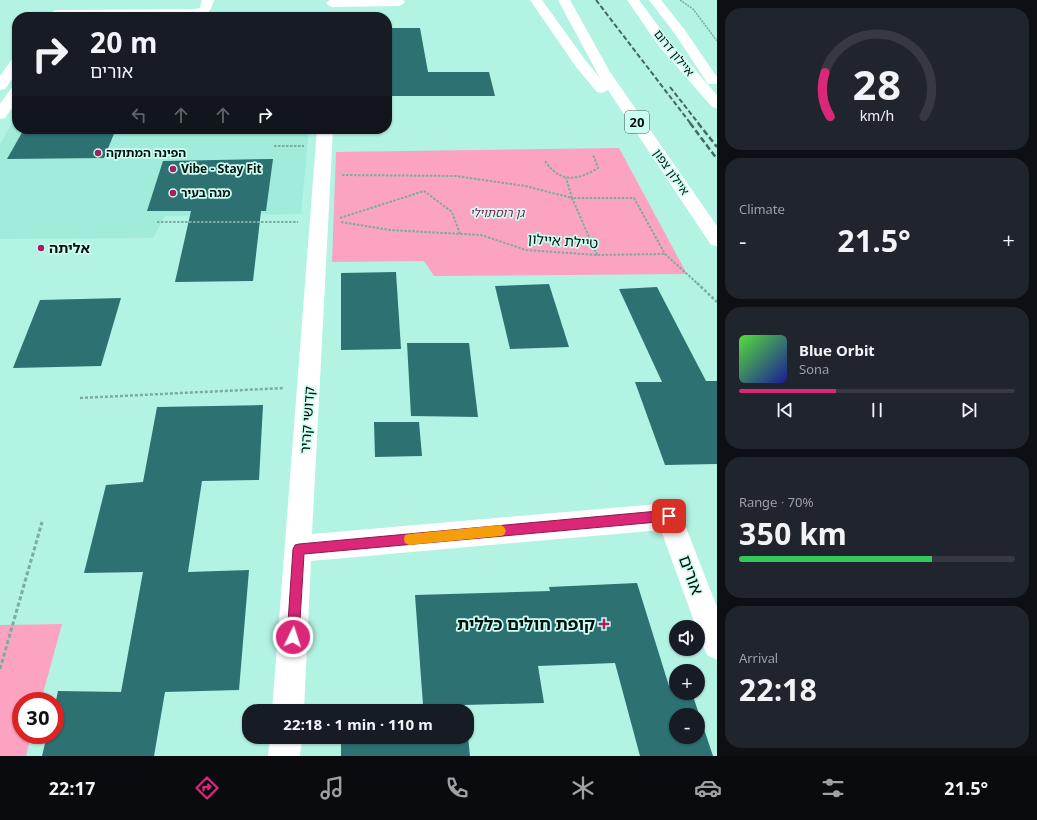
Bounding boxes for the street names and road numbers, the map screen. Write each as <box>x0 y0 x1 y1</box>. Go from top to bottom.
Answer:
street label: איילון דרום <box>650 26 699 80</box>
road number: 20 <box>625 111 649 133</box>
street label: איילון צפון <box>649 145 694 198</box>
street label: טיילת איילון <box>527 229 599 252</box>
street label: קדושי קהיר <box>295 385 318 454</box>
street label: אורים <box>674 552 709 598</box>

